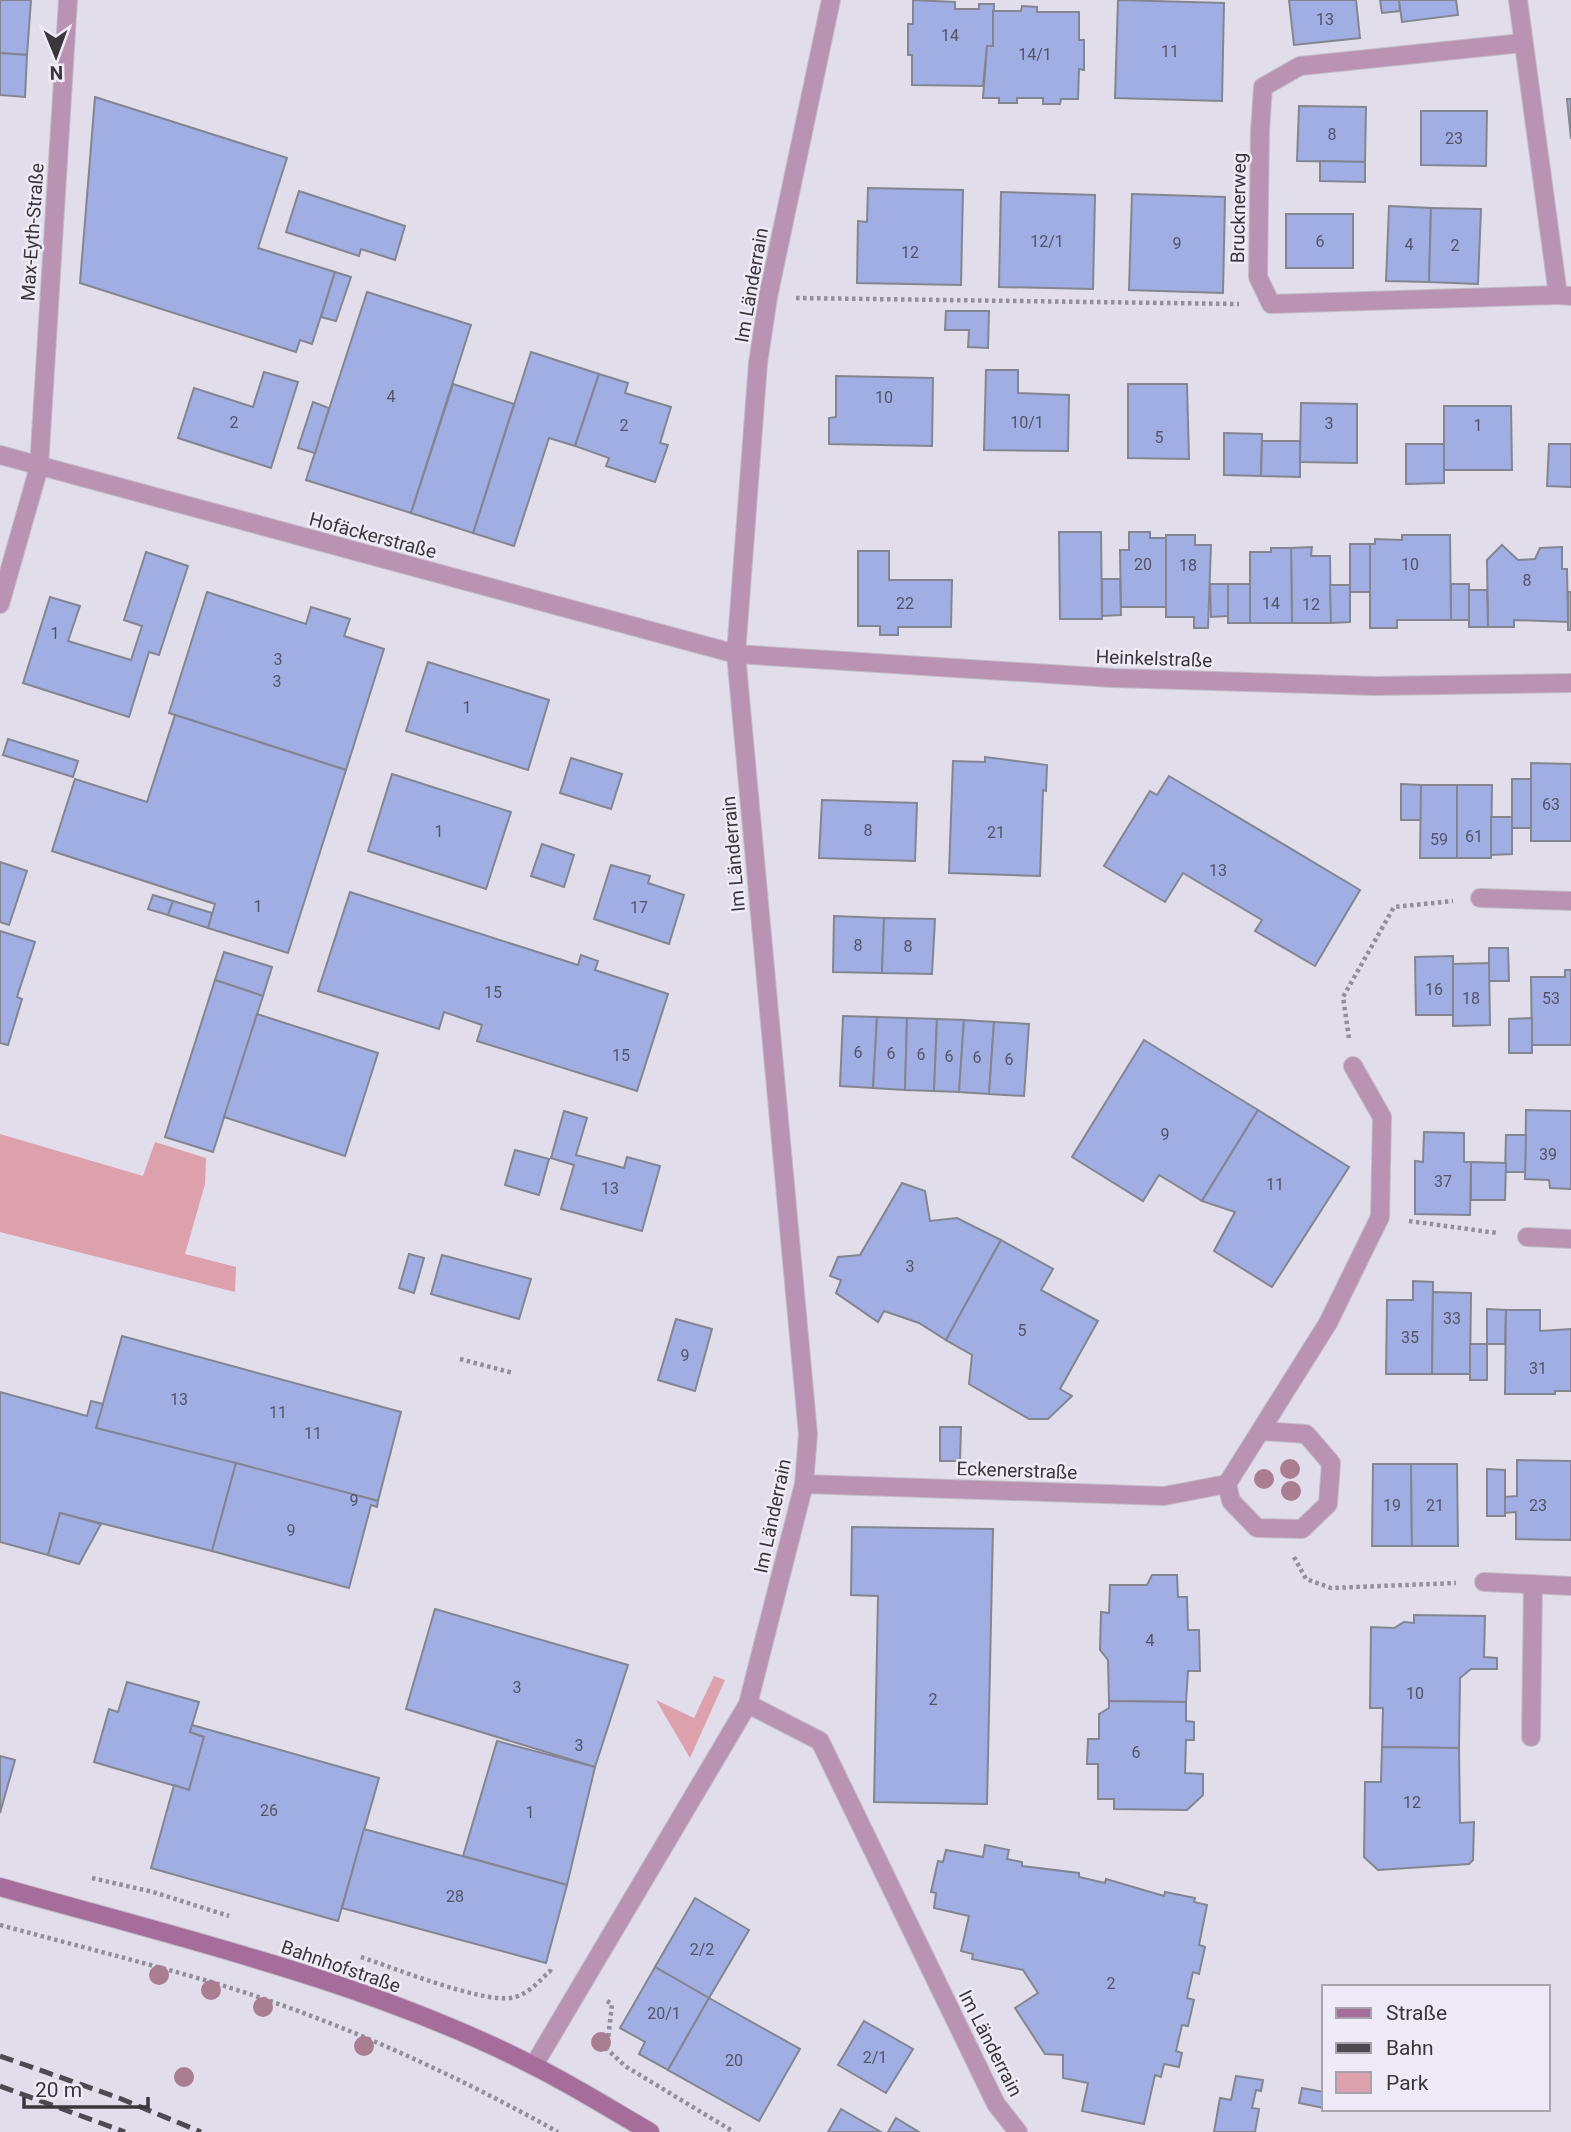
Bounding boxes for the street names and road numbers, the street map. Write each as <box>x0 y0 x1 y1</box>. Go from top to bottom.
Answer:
street label: Brucknerweg <box>1226 153 1251 263</box>
street label: Max-Eyth-Straße <box>16 162 49 302</box>
street label: Im Länderrain <box>730 226 773 344</box>
street label: Hofäckerstraße <box>307 507 439 564</box>
street label: Heinkelstraße <box>1095 645 1213 672</box>
street label: Im Länderrain <box>717 795 750 913</box>
street label: Im Länderrain <box>749 1457 796 1575</box>
street label: Eckenerstraße <box>956 1457 1078 1484</box>
street label: Bahnhofstraße <box>278 1935 404 1998</box>
street label: Im Länderrain <box>954 1986 1027 2100</box>

